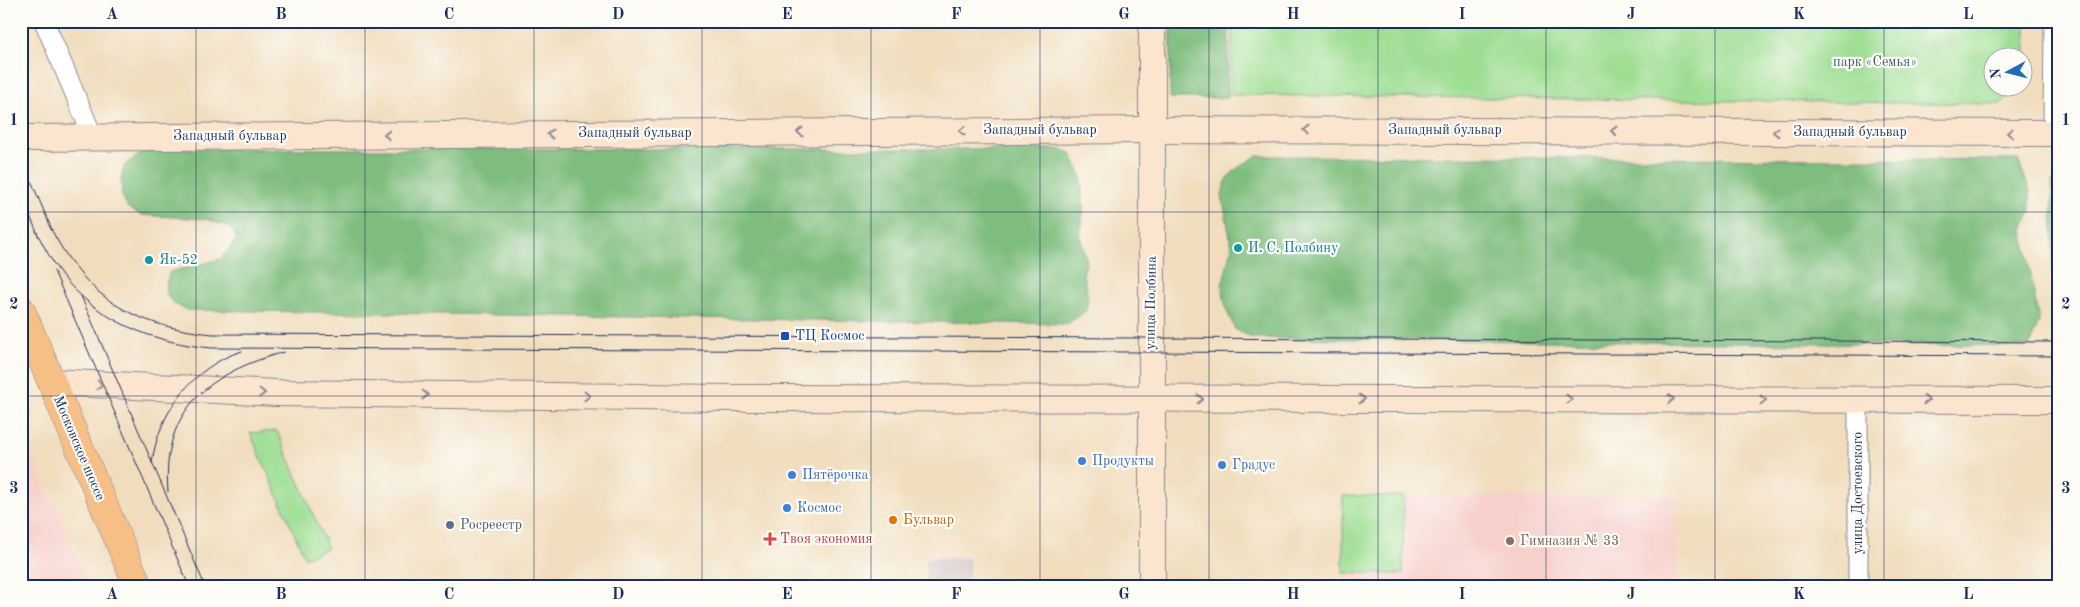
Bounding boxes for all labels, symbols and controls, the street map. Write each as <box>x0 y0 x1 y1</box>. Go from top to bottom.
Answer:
text: A <box>106 7 118 23</box>
text: B <box>275 7 287 23</box>
text: C <box>444 7 454 23</box>
text: D <box>612 7 624 23</box>
text: E <box>781 7 793 23</box>
text: F <box>951 7 962 23</box>
text: G <box>1118 7 1130 23</box>
text: H <box>1286 7 1300 23</box>
text: I <box>1458 7 1466 23</box>
text: J <box>1627 7 1636 23</box>
text: K <box>1793 7 1805 23</box>
text: L <box>1963 7 1974 23</box>
north arrow <box>1982 48 2032 98</box>
park label: парк «Семья» <box>1833 55 1917 69</box>
text: N <box>1988 67 2004 80</box>
text: 1 <box>9 113 19 129</box>
text: 1 <box>2061 113 2071 129</box>
street label: Западный бульвар <box>983 123 1097 137</box>
street label: Западный бульвар <box>1388 123 1502 137</box>
one-way arrow <box>1302 125 1310 135</box>
street label: Западный бульвар <box>1793 125 1907 139</box>
street label: Западный бульвар <box>578 126 692 140</box>
one-way arrow <box>958 126 966 136</box>
one-way arrow <box>1610 126 1618 136</box>
one-way arrow <box>796 127 804 137</box>
one-way arrow <box>1772 127 1780 137</box>
one-way arrow <box>2006 128 2014 138</box>
street label: Западный бульвар <box>173 129 287 143</box>
one-way arrow <box>546 129 554 139</box>
one-way arrow <box>383 130 391 140</box>
place label: И. С. Полбину <box>1248 241 1339 255</box>
marker: И. С. Полбину <box>1232 242 1244 254</box>
place label: Як-52 <box>159 253 198 267</box>
marker: Як-52 <box>143 254 155 266</box>
street label: улица Полбина <box>1143 256 1159 350</box>
text: 2 <box>9 297 19 313</box>
text: 2 <box>2061 297 2071 313</box>
place label: ТЦ Космос <box>795 329 864 343</box>
marker: ТЦ Космос <box>779 330 791 342</box>
one-way arrow <box>96 379 104 390</box>
one-way arrow <box>259 387 267 398</box>
one-way arrow <box>421 389 429 400</box>
one-way arrow <box>584 391 592 401</box>
street label: Московское шоссе <box>51 394 107 502</box>
one-way arrow <box>1196 394 1204 404</box>
one-way arrow <box>1358 394 1366 404</box>
one-way arrow <box>1566 394 1574 404</box>
one-way arrow <box>1668 394 1676 404</box>
one-way arrow <box>1760 395 1767 405</box>
one-way arrow <box>1922 395 1930 405</box>
street label: улица Достоевского <box>1851 432 1865 554</box>
place label: Продукты <box>1092 454 1154 468</box>
marker: Продукты <box>1076 455 1088 467</box>
place label: Градус <box>1232 458 1275 472</box>
marker: Градус <box>1216 459 1228 471</box>
place label: Пятёрочка <box>802 468 869 482</box>
marker: Пятёрочка <box>786 469 798 481</box>
text: 3 <box>9 481 19 497</box>
text: 3 <box>2061 481 2071 497</box>
place label: Космос <box>797 501 841 515</box>
marker: Космос <box>781 502 793 514</box>
place label: Бульвар <box>903 513 954 527</box>
marker: Бульвар <box>887 514 899 526</box>
place label: Росреестр <box>460 518 522 532</box>
marker: Росреестр <box>444 519 456 531</box>
place label: Твоя экономия <box>780 532 873 546</box>
marker: Твоя экономия <box>764 533 776 545</box>
place label: Гимназия № 33 <box>1520 534 1619 548</box>
marker: Гимназия № 33 <box>1504 535 1516 547</box>
text: A <box>106 587 118 603</box>
text: B <box>275 587 287 603</box>
text: C <box>444 587 454 603</box>
text: D <box>612 587 624 603</box>
text: E <box>781 587 793 603</box>
text: F <box>951 587 962 603</box>
text: G <box>1118 587 1130 603</box>
text: H <box>1286 587 1300 603</box>
text: I <box>1458 587 1466 603</box>
text: J <box>1627 587 1636 603</box>
text: K <box>1793 587 1805 603</box>
text: L <box>1963 587 1974 603</box>

